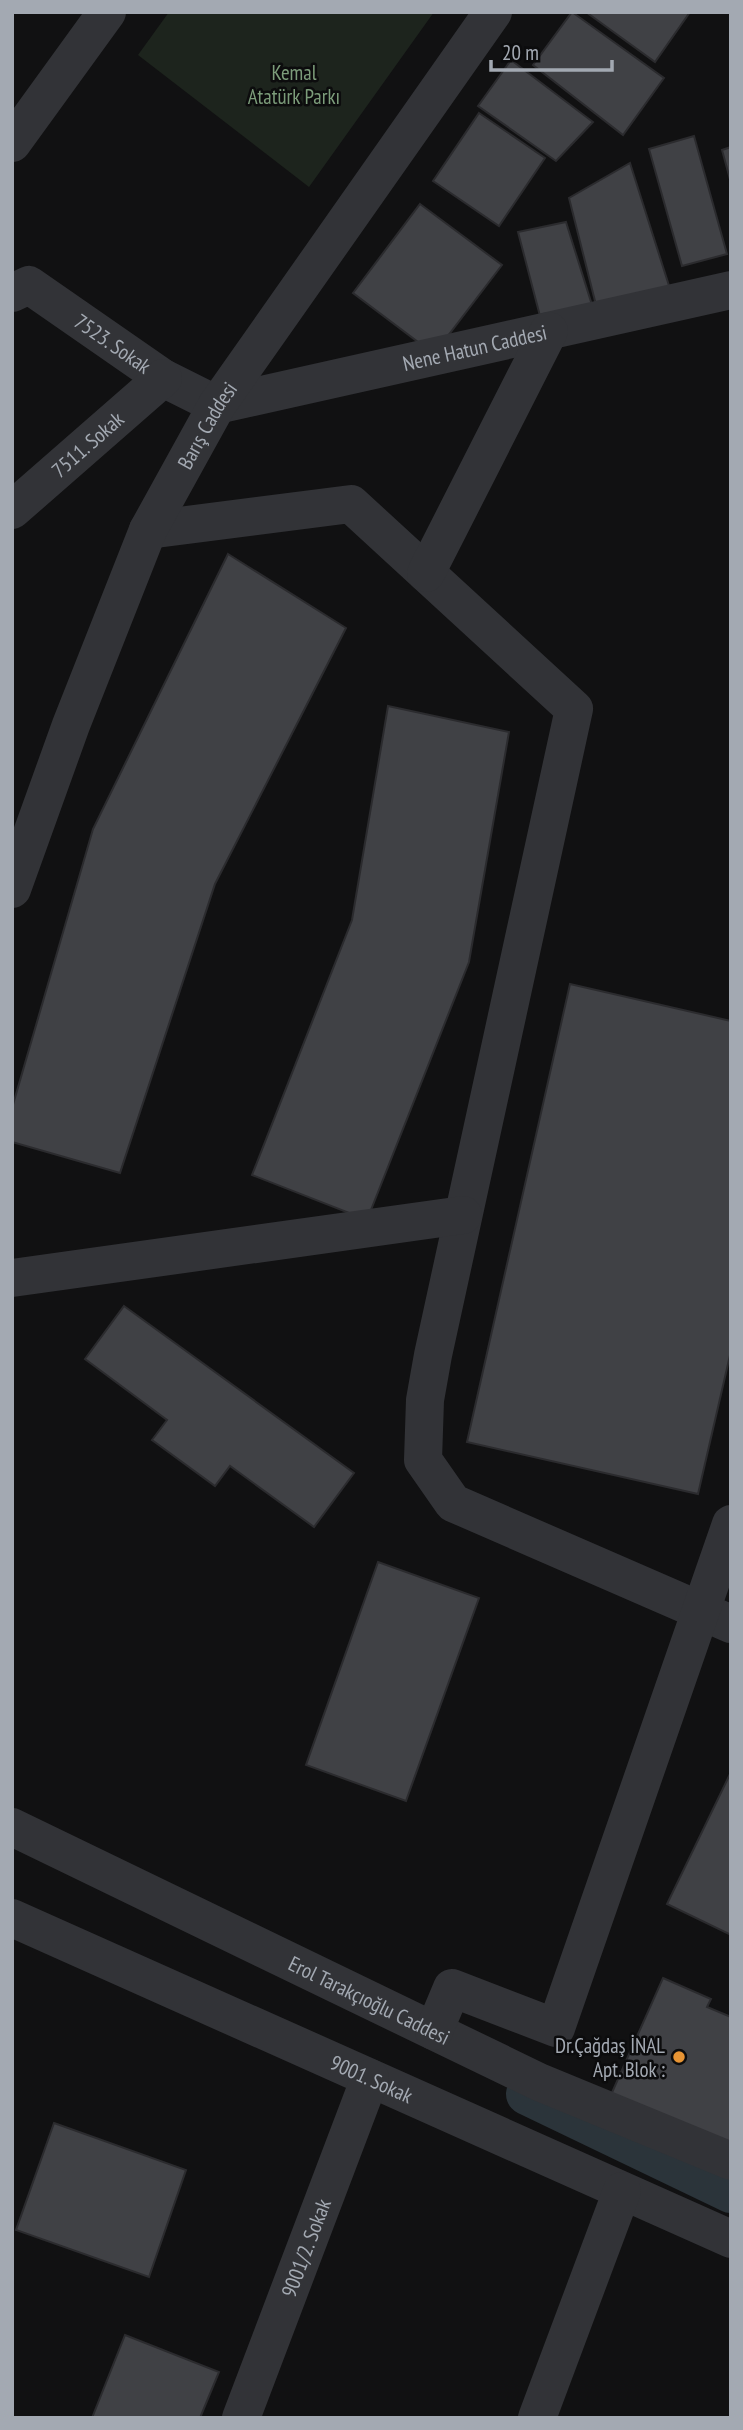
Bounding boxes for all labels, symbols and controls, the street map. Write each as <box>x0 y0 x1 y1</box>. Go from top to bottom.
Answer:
scale bar <box>491 28 612 72</box>
text: 20 m <box>502 39 539 66</box>
park label: Kemal Atatürk Parkı <box>248 59 340 110</box>
street label: 7523. Sokak <box>69 307 157 379</box>
street label: Nene Hatun Caddesi <box>400 318 549 377</box>
street label: Barış Caddesi <box>171 376 243 474</box>
street label: 7511. Sokak <box>45 405 129 483</box>
street label: Erol Tarakçıoğlu Caddesi <box>284 1949 454 2050</box>
place label: Dr.Çağdaş İNAL Apt. Blok : <box>555 2032 665 2083</box>
street label: 9001. Sokak <box>326 2048 417 2109</box>
marker: Dr.Çağdaş İNAL Apt. Blok : <box>671 2049 687 2065</box>
street label: 9001/2. Sokak <box>275 2195 336 2301</box>

